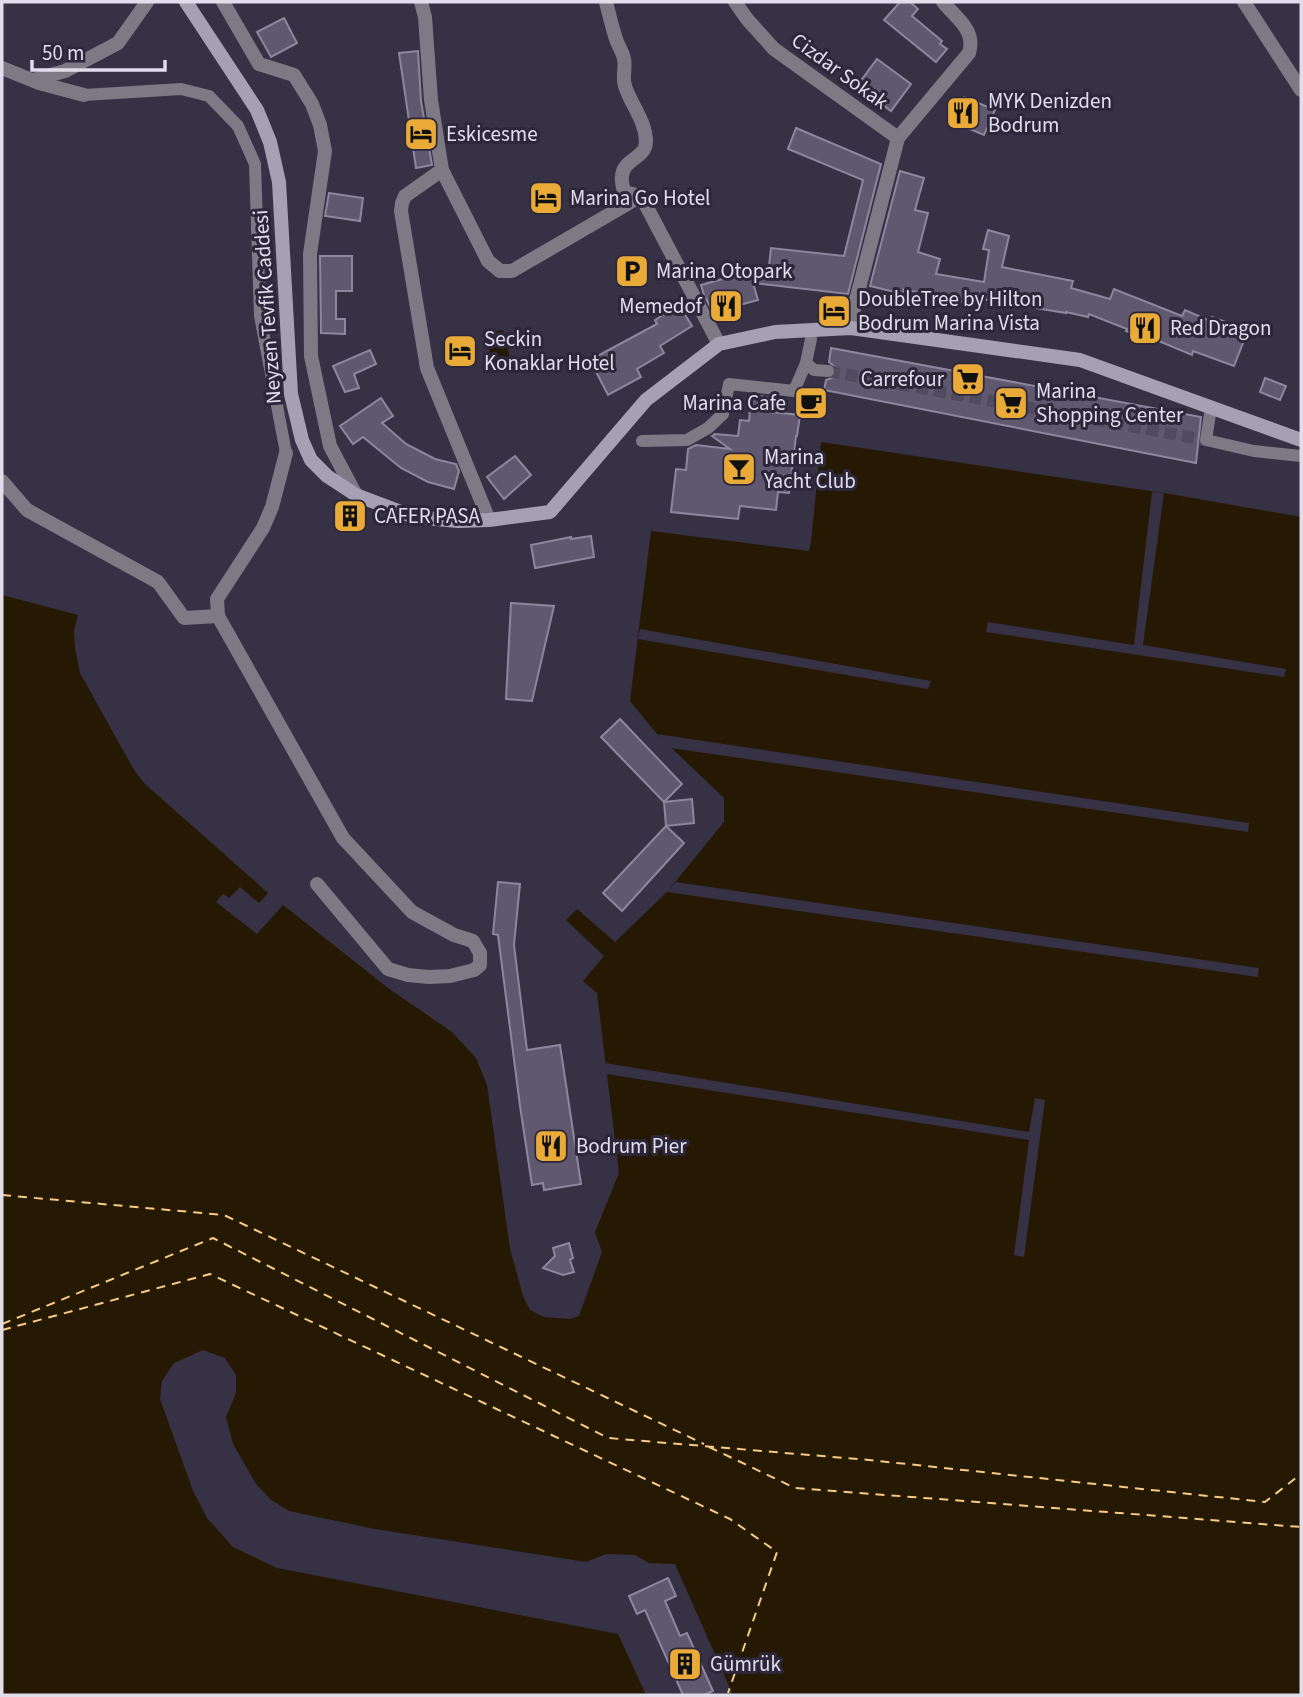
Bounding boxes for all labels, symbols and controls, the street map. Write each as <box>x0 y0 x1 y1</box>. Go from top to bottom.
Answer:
street label: Cizdar Sokak <box>785 26 895 117</box>
scale bar <box>32 28 164 72</box>
text: 50 m <box>42 38 84 68</box>
place label: MYK Denizden Bodrum <box>988 86 1112 140</box>
restaurant icon: MYK Denizden Bodrum <box>944 94 982 132</box>
hotel icon: Eskicesme <box>402 115 440 153</box>
place label: Eskicesme <box>446 119 538 149</box>
hotel icon: Marina Go Hotel <box>527 179 565 217</box>
place label: Marina Go Hotel <box>570 183 710 213</box>
street label: Neyzen Tevfik Caddesi <box>245 209 289 405</box>
parking icon: Marina Otopark <box>613 252 651 290</box>
place label: Marina Otopark <box>656 256 793 286</box>
place label: DoubleTree by Hilton Bodrum Marina Vista <box>858 284 1042 338</box>
restaurant icon: Memedof <box>707 287 745 325</box>
place label: Memedof <box>619 291 703 321</box>
hotel icon: DoubleTree by Hilton Bodrum Marina Vista <box>815 292 853 330</box>
restaurant icon: Red Dragon <box>1126 309 1164 347</box>
place label: Red Dragon <box>1170 313 1271 343</box>
place label: Seckin Konaklar Hotel <box>484 324 615 378</box>
hotel icon: Seckin Konaklar Hotel <box>441 332 479 370</box>
supermarket icon: Carrefour <box>949 360 987 398</box>
place label: Carrefour <box>861 364 945 394</box>
place label: Marina Shopping Center <box>1036 376 1184 430</box>
cafe icon: Marina Cafe <box>792 384 830 422</box>
supermarket icon: Marina Shopping Center <box>992 384 1030 422</box>
place label: Marina Cafe <box>683 388 786 418</box>
place label: Marina Yacht Club <box>763 442 856 496</box>
bar icon: Marina Yacht Club <box>720 450 758 488</box>
building icon: CAFER PASA <box>331 497 369 535</box>
place label: CAFER PASA <box>374 501 481 531</box>
restaurant icon: Bodrum Pier <box>532 1127 570 1165</box>
place label: Bodrum Pier <box>576 1131 687 1161</box>
building icon: Gümrük <box>666 1645 704 1683</box>
place label: Gümrük <box>710 1649 782 1679</box>

